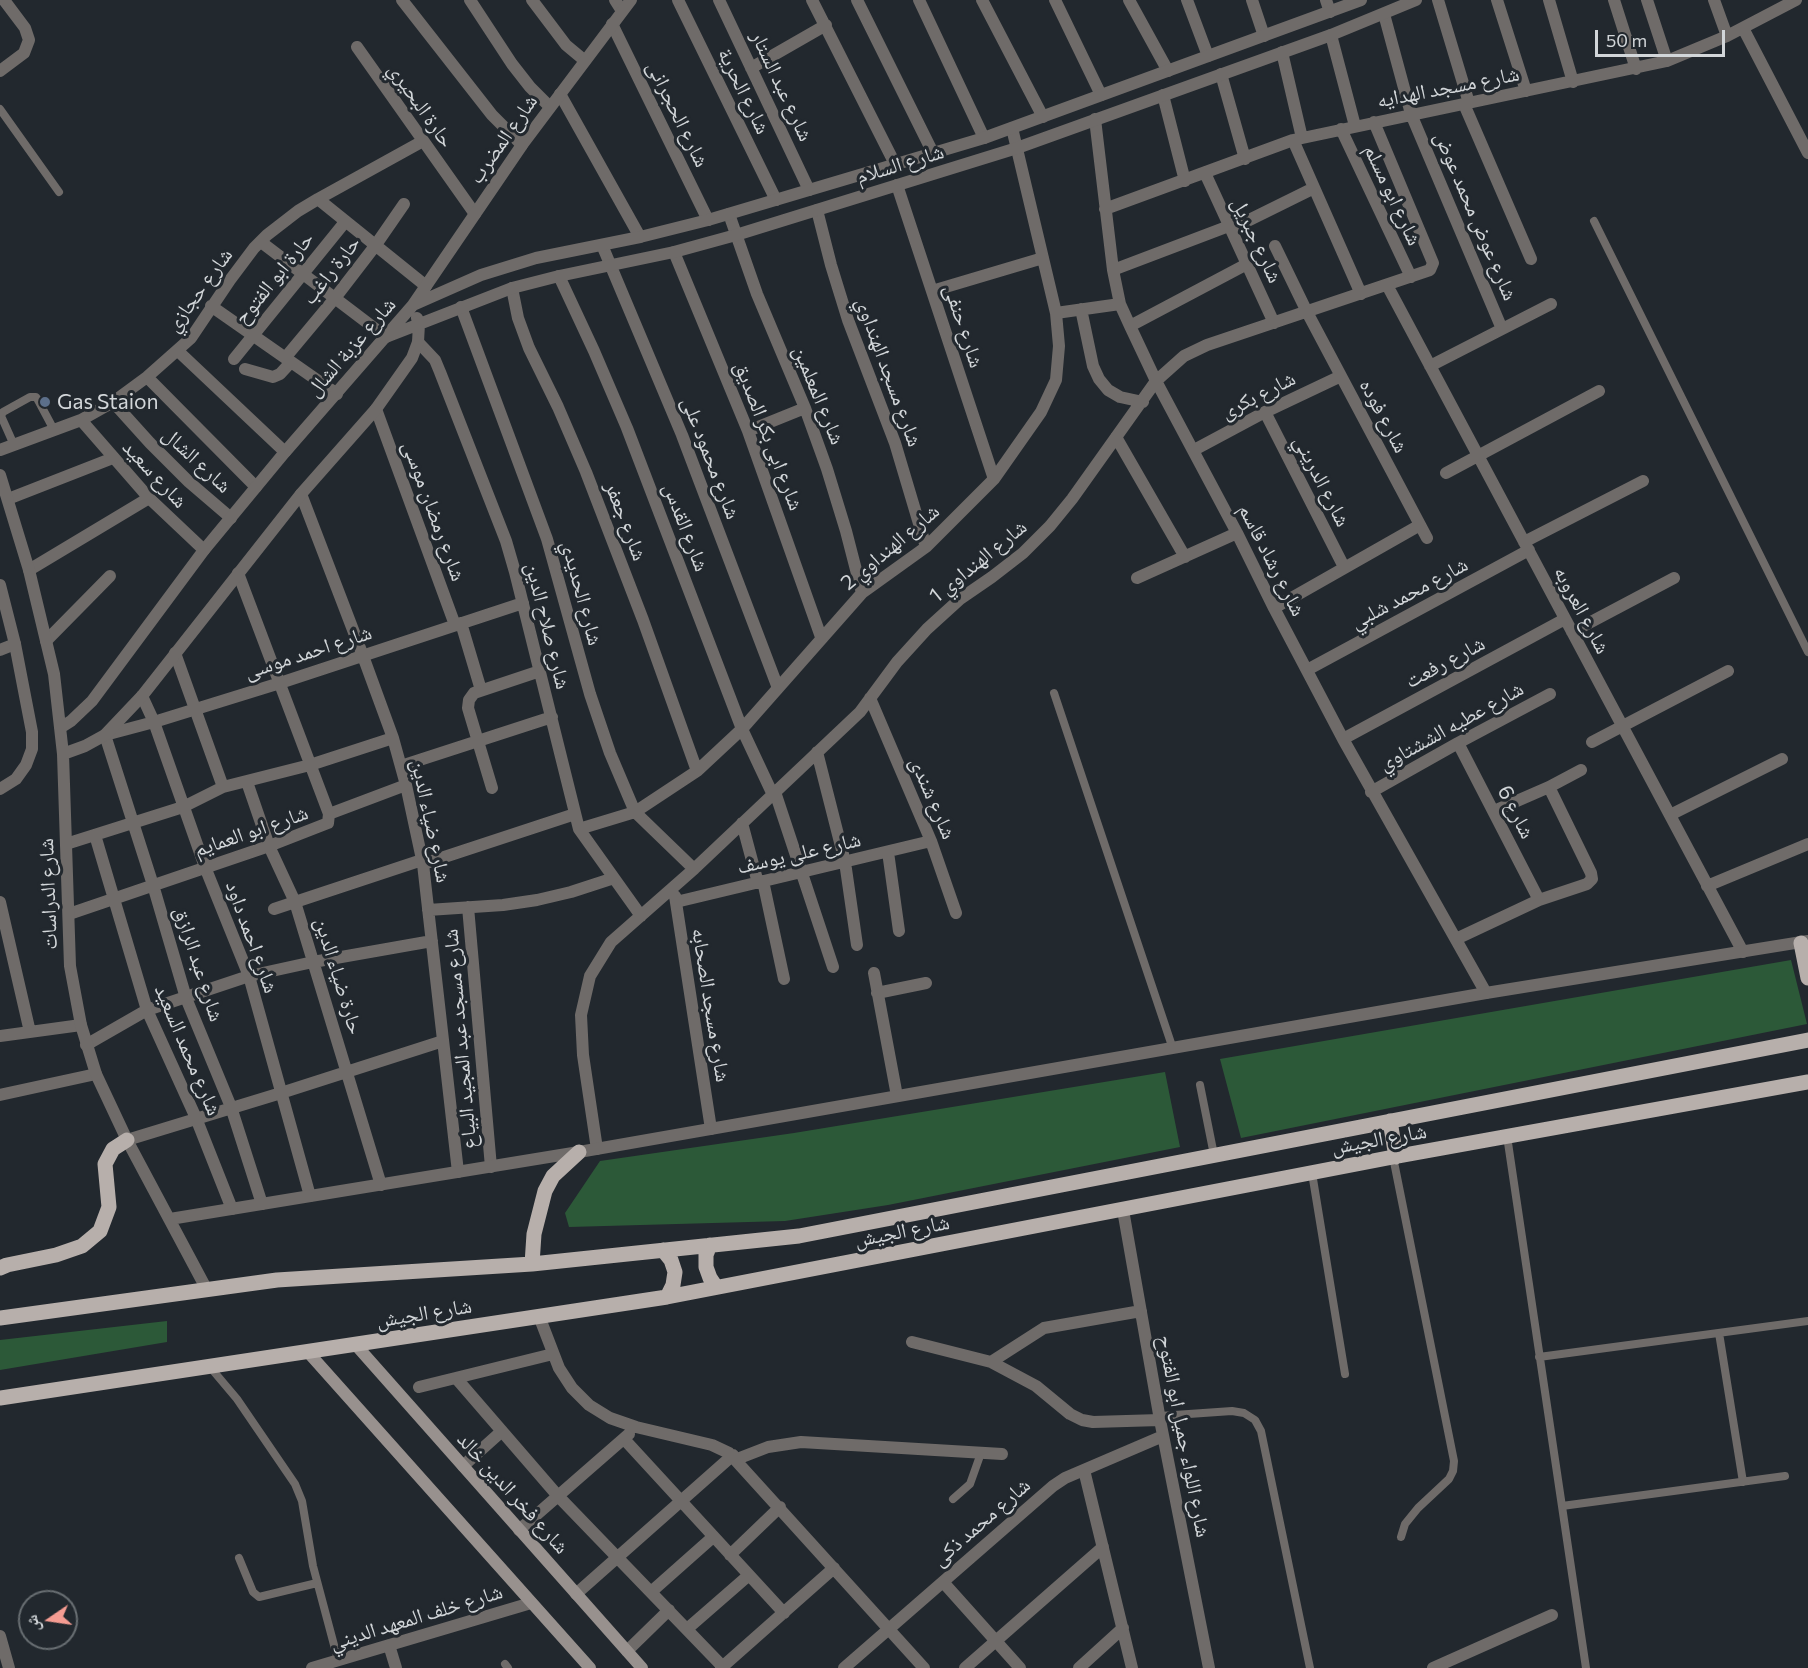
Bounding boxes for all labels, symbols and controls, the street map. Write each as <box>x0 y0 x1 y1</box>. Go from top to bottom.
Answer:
scale bar <box>1598 18 1728 56</box>
street label: شارع عبد الستار <box>745 27 819 145</box>
text: 50 m <box>1606 29 1647 51</box>
street label: شارع الحرية <box>712 44 776 138</box>
street label: شارع الحجرانى <box>641 57 715 171</box>
street label: حارة البحيري <box>383 58 459 152</box>
street label: شارع مسجد الهدايه <box>1375 61 1521 113</box>
street label: شارع المضرب <box>463 90 543 188</box>
street label: شارع عوض محمد عوض <box>1429 128 1523 304</box>
street label: شارع السلام <box>853 139 947 189</box>
street label: شارع ابو مسلم <box>1359 141 1427 249</box>
street label: شارع جبريل <box>1226 193 1288 287</box>
street label: حارة ابو الفتوح <box>229 226 319 330</box>
street label: حارة راغب <box>296 231 366 309</box>
street label: شارع حجازي <box>160 243 238 337</box>
street label: شارع حنفى <box>939 281 989 371</box>
street label: شارع عزبة الشال <box>301 292 401 402</box>
street label: شارع مسجد الهنداوي <box>850 294 928 450</box>
street label: شارع المعلمين <box>788 342 850 448</box>
street label: شارع ابى بكر الصديق <box>729 358 809 514</box>
street label: شارع بكرى <box>1216 365 1300 425</box>
street label: شارع فوده <box>1354 375 1414 457</box>
place label: Gas Staion <box>57 389 159 415</box>
street label: شارع محمود على <box>676 393 746 523</box>
marker: Gas Staion <box>38 395 52 409</box>
street label: شارع الشال <box>157 422 237 498</box>
street label: شارع الدريني <box>1288 431 1356 531</box>
street label: شارع سعيد <box>117 435 193 513</box>
street label: شارع رمضان موسى <box>397 438 471 584</box>
street label: شارع جعفر <box>599 478 653 564</box>
street label: شارع القدس <box>658 479 714 575</box>
street label: شارع الهنداوي 2 <box>836 498 944 596</box>
street label: شارع رشاد قاسم <box>1233 500 1311 620</box>
street label: شارع الهنداوي 1 <box>924 514 1032 608</box>
street label: شارع الحديدي <box>556 538 608 648</box>
street label: شارع محمد شلبي <box>1346 551 1472 635</box>
street label: شارع صلاح الدين <box>520 560 576 692</box>
street label: شارع العروبه <box>1548 562 1616 658</box>
street label: شارع احمد موسى <box>241 620 375 684</box>
street label: شارع رفعت <box>1401 631 1489 693</box>
street label: شارع عطيه الششتاوي <box>1374 676 1528 776</box>
street label: شارع شندى <box>904 753 962 843</box>
street label: شارع ضياء الدين <box>406 757 456 885</box>
street label: شارع 6 <box>1492 781 1540 843</box>
street label: شارع ابو العمايم <box>191 800 311 862</box>
street label: شارع على يوسف <box>735 827 863 879</box>
street label: شارع الدراسات <box>33 838 63 950</box>
street label: شارع احمد داود <box>220 878 284 996</box>
street label: شارع عبد الرازق <box>169 903 229 1025</box>
street label: حارة ضياء الدين <box>309 915 369 1037</box>
street label: شارع مسجد الصحابه <box>686 926 736 1084</box>
street label: شارع مسجد عبد المجيد البياع <box>438 928 482 1150</box>
street label: شارع محمد السعيد <box>149 981 227 1119</box>
street label: شارع الجيش <box>1329 1118 1429 1160</box>
street label: شارع الجيش <box>852 1209 952 1253</box>
street label: شارع الجيش <box>374 1293 474 1333</box>
street label: شارع اللواء جميل ابو الفتوح <box>1152 1333 1216 1539</box>
street label: شارع فخر الدين خالد <box>452 1427 574 1559</box>
street label: شارع محمد ذكى <box>927 1472 1035 1572</box>
street label: شارع خلف المعهد الديني <box>326 1579 506 1655</box>
north arrow <box>18 1590 78 1650</box>
text: ش <box>21 1613 43 1634</box>

